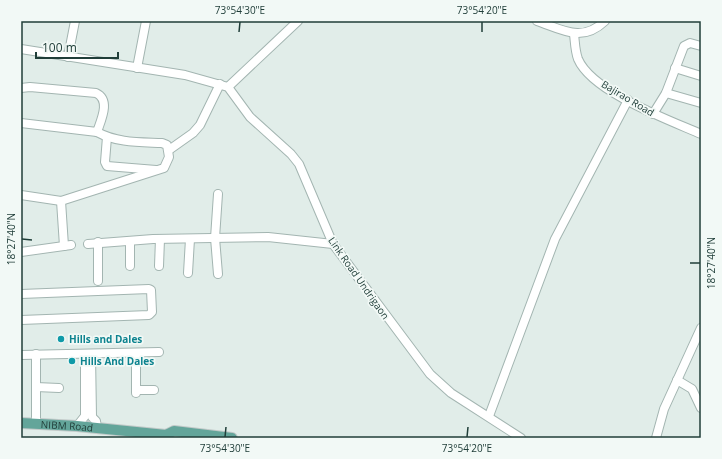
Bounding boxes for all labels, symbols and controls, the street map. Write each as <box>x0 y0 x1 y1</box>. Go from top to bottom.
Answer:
text: 73°54'30"E <box>215 3 265 17</box>
text: 73°54'20"E <box>457 3 507 17</box>
scale bar <box>36 34 118 60</box>
text: 100 m <box>42 39 77 56</box>
street label: Bajirao Road <box>599 77 657 119</box>
text: 18°27'40"N <box>4 213 18 265</box>
street label: Link Road Undrigaon <box>325 234 393 322</box>
text: 18°27'40"N <box>704 237 718 289</box>
place label: Hills and Dales <box>69 332 142 346</box>
marker: Hills and Dales <box>56 334 66 344</box>
place label: Hills And Dales <box>80 354 154 368</box>
marker: Hills And Dales <box>67 356 77 366</box>
street label: NIBM Road <box>40 417 94 435</box>
text: 73°54'30"E <box>200 441 250 455</box>
text: 73°54'20"E <box>442 441 492 455</box>

